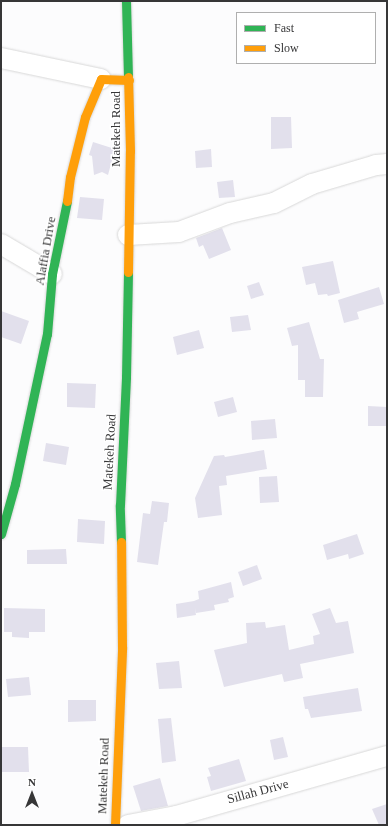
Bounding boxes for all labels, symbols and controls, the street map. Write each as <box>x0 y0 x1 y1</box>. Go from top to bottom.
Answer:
legend <box>236 12 376 64</box>
text: Fast <box>274 21 294 35</box>
text: Slow <box>274 41 299 55</box>
street label: Matekeh Road <box>108 91 124 167</box>
street label: Alaffia Drive <box>32 215 60 287</box>
street label: Matekeh Road <box>100 414 120 490</box>
street label: Matekeh Road <box>95 738 113 814</box>
north arrow <box>12 774 52 814</box>
text: N <box>28 776 36 788</box>
street label: Sillah Drive <box>225 776 291 808</box>

